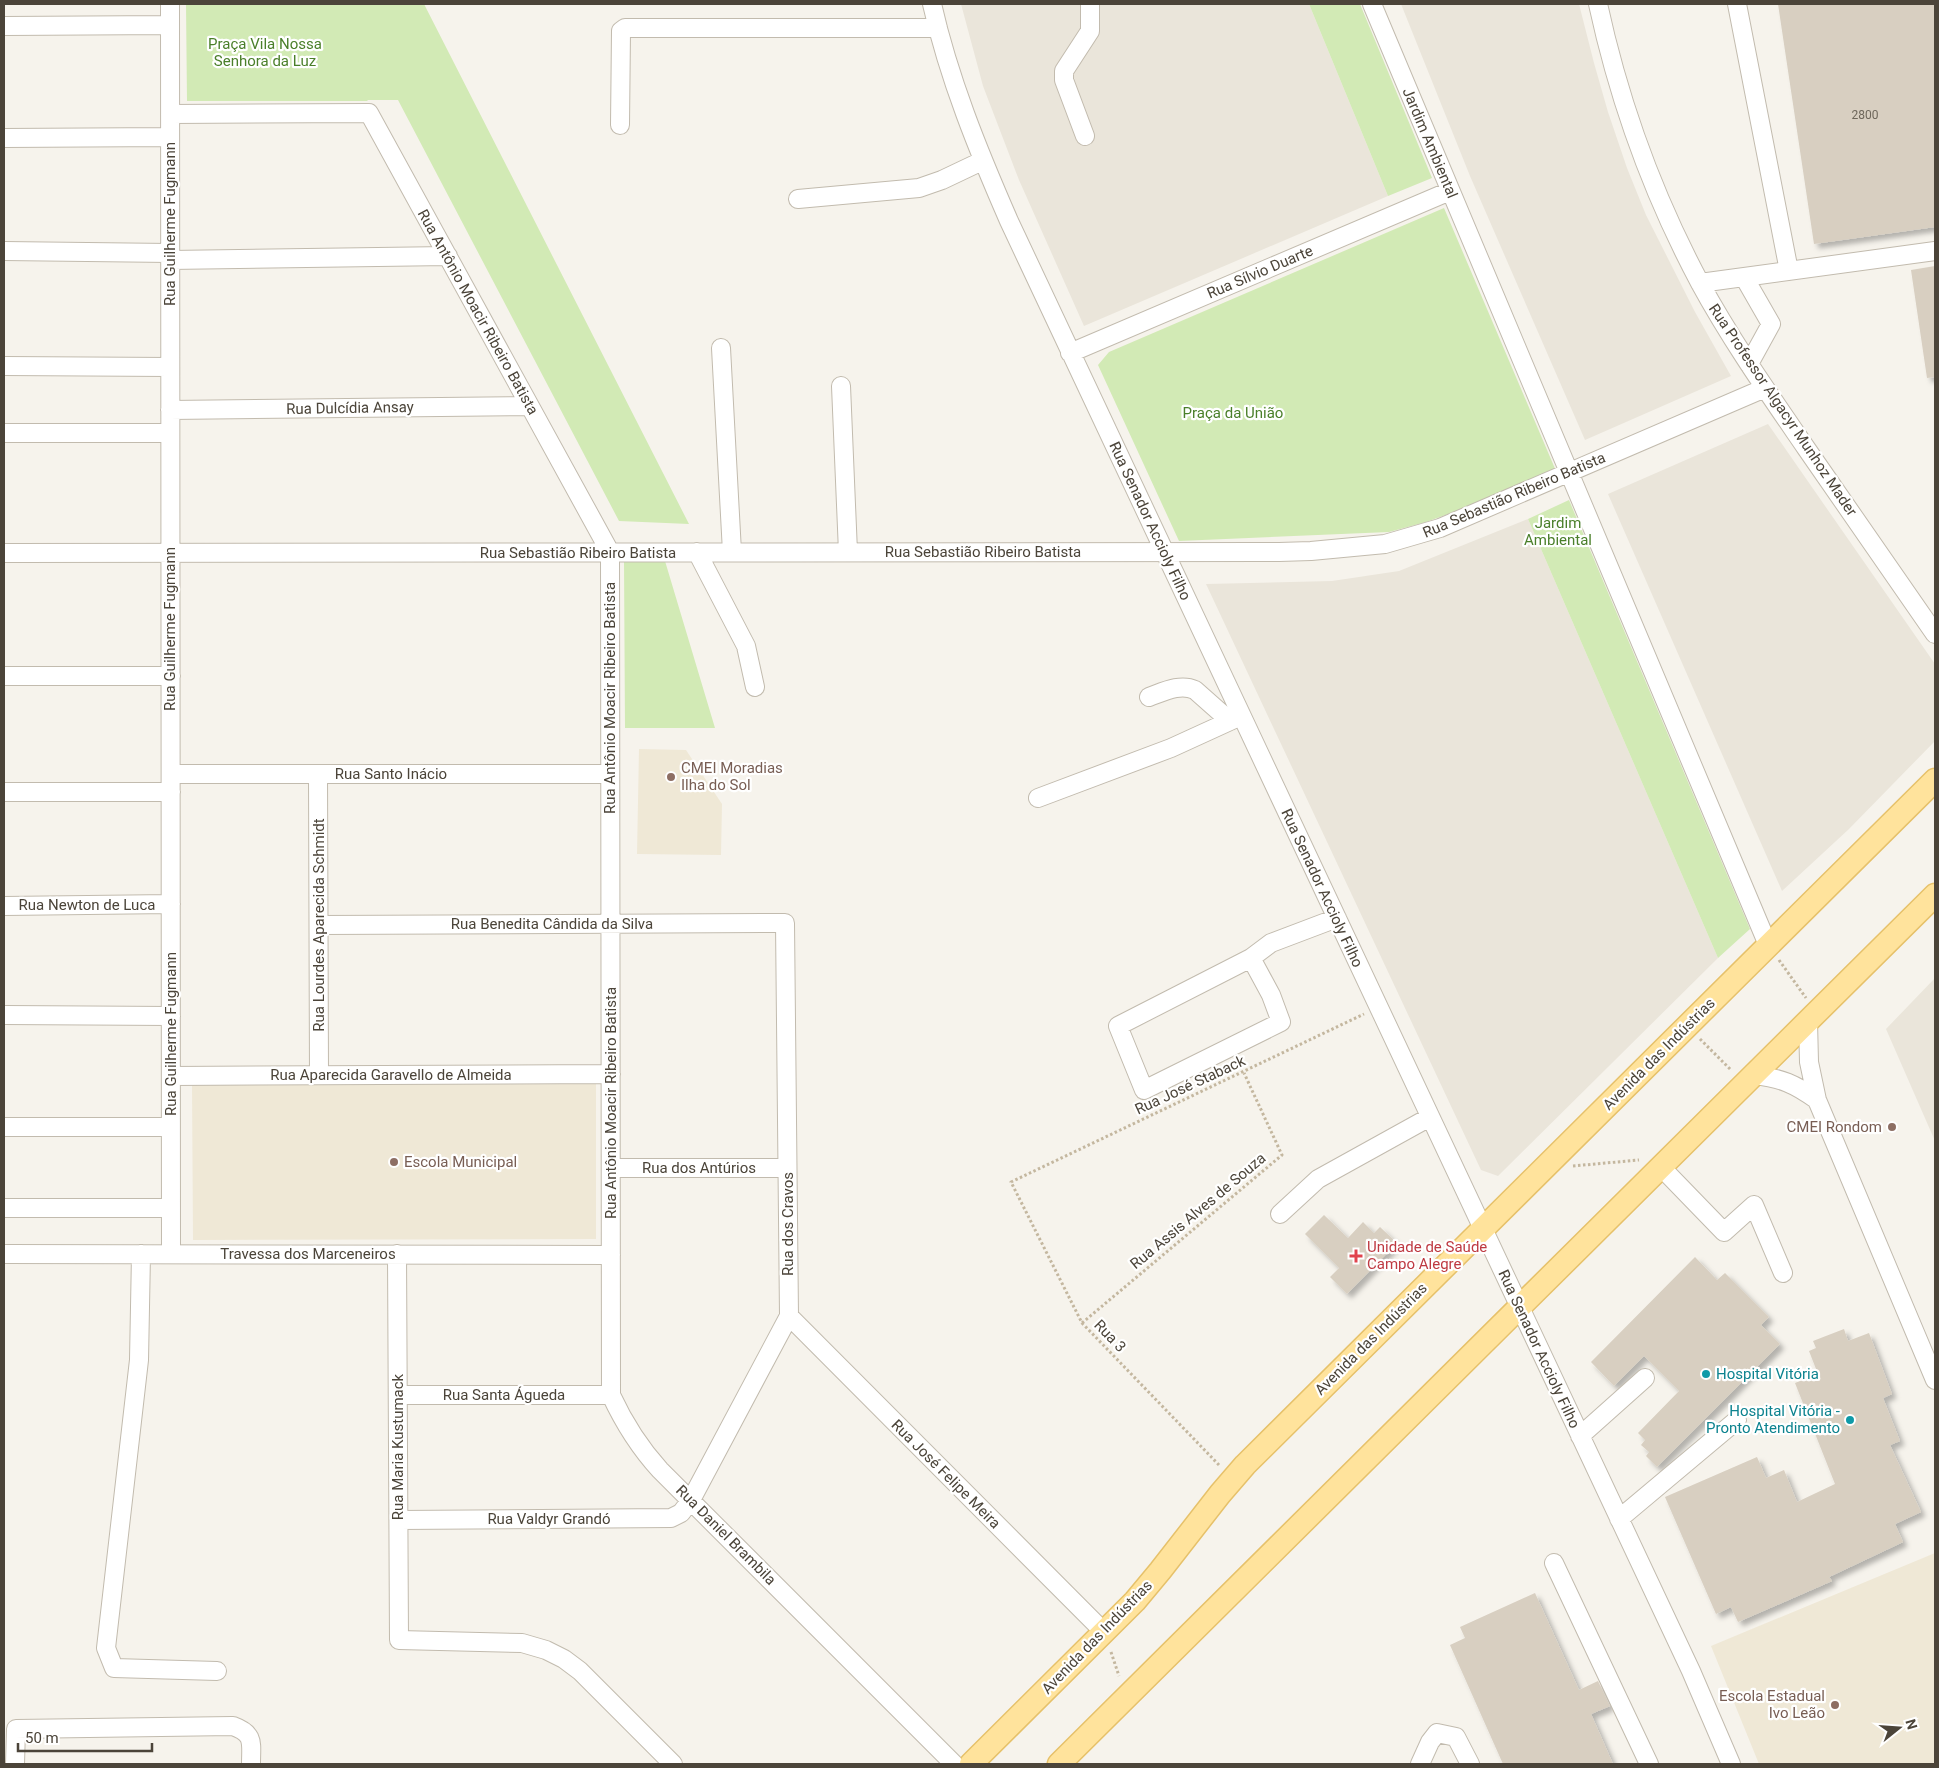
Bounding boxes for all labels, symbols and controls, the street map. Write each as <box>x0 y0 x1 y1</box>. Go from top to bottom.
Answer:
park label: Praça Vila Nossa Senhora da Luz <box>208 35 322 70</box>
street label: Jardim Ambiental <box>1399 85 1461 201</box>
house number: 2800 <box>1852 108 1879 122</box>
street label: Rua Guilherme Fugmann <box>161 142 179 306</box>
street label: Rua Antônio Moacir Ribeiro Batista <box>414 206 542 418</box>
street label: Rua Sílvio Duarte <box>1204 242 1316 302</box>
street label: Rua Professor Algacyr Munhoz Mader <box>1705 300 1861 520</box>
street label: Rua Dulcídia Ansay <box>286 398 414 418</box>
park label: Praça da União <box>1183 404 1283 422</box>
street label: Rua Senador Accioly Filho <box>1105 439 1195 603</box>
street label: Rua Sebastião Ribeiro Batista <box>1420 448 1608 542</box>
park label: Jardim Ambiental <box>1524 514 1592 549</box>
street label: Rua Sebastião Ribeiro Batista <box>885 543 1081 561</box>
street label: Rua Sebastião Ribeiro Batista <box>480 544 676 562</box>
street label: Rua Guilherme Fugmann <box>161 547 179 711</box>
street label: Rua Antônio Moacir Ribeiro Batista <box>601 582 619 814</box>
place label: CMEI Moradias Ilha do Sol <box>681 759 783 794</box>
street label: Rua Santo Inácio <box>335 765 447 783</box>
marker: CMEI Moradias Ilha do Sol <box>665 771 677 783</box>
street label: Rua Senador Accioly Filho <box>1277 806 1367 970</box>
street label: Rua Lourdes Aparecida Schmidt <box>310 818 328 1032</box>
street label: Rua Newton de Luca <box>19 896 155 914</box>
street label: Rua Benedita Cândida da Silva <box>451 915 653 933</box>
street label: Rua Guilherme Fugmann <box>162 952 180 1116</box>
street label: Rua Antônio Moacir Ribeiro Batista <box>602 987 620 1219</box>
street label: Avenida das Indústrias <box>1599 994 1719 1114</box>
street label: Rua José Staback <box>1132 1051 1248 1118</box>
street label: Rua Aparecida Garavello de Almeida <box>270 1066 512 1084</box>
place label: CMEI Rondom <box>1787 1118 1882 1136</box>
marker: CMEI Rondom <box>1886 1121 1898 1133</box>
street label: Rua Assis Alves de Souza <box>1127 1149 1269 1273</box>
place label: Escola Municipal <box>404 1153 517 1171</box>
marker: Escola Municipal <box>388 1156 400 1168</box>
street label: Rua dos Antúrios <box>642 1159 756 1177</box>
street label: Rua dos Cravos <box>779 1172 797 1276</box>
place label: Unidade de Saúde Campo Alegre <box>1367 1238 1487 1273</box>
street label: Travessa dos Marceneiros <box>220 1245 396 1263</box>
marker: Unidade de Saúde Campo Alegre <box>1349 1249 1363 1263</box>
street label: Rua Senador Accioly Filho <box>1494 1267 1584 1431</box>
street label: Avenida das Indústrias <box>1311 1279 1431 1399</box>
street label: Rua 3 <box>1090 1316 1130 1356</box>
place label: Hospital Vitória <box>1716 1365 1819 1383</box>
marker: Hospital Vitória <box>1700 1368 1712 1380</box>
street label: Rua Maria Kustumack <box>389 1373 407 1520</box>
street label: Rua Santa Águeda <box>443 1386 565 1404</box>
place label: Hospital Vitória - Pronto Atendimento <box>1706 1402 1840 1437</box>
marker: Hospital Vitória - Pronto Atendimento <box>1844 1414 1856 1426</box>
street label: Rua José Felipe Meira <box>888 1416 1004 1532</box>
street label: Rua Daniel Brambila <box>672 1481 780 1589</box>
street label: Rua Valdyr Grandó <box>487 1510 611 1528</box>
street label: Avenida das Indústrias <box>1038 1576 1156 1698</box>
place label: Escola Estadual Ivo Leão <box>1719 1687 1825 1722</box>
marker: Escola Estadual Ivo Leão <box>1829 1699 1841 1711</box>
north arrow <box>1874 1703 1924 1753</box>
text: N <box>1902 1717 1921 1731</box>
scale bar <box>18 1720 151 1752</box>
text: 50 m <box>25 1729 59 1747</box>

